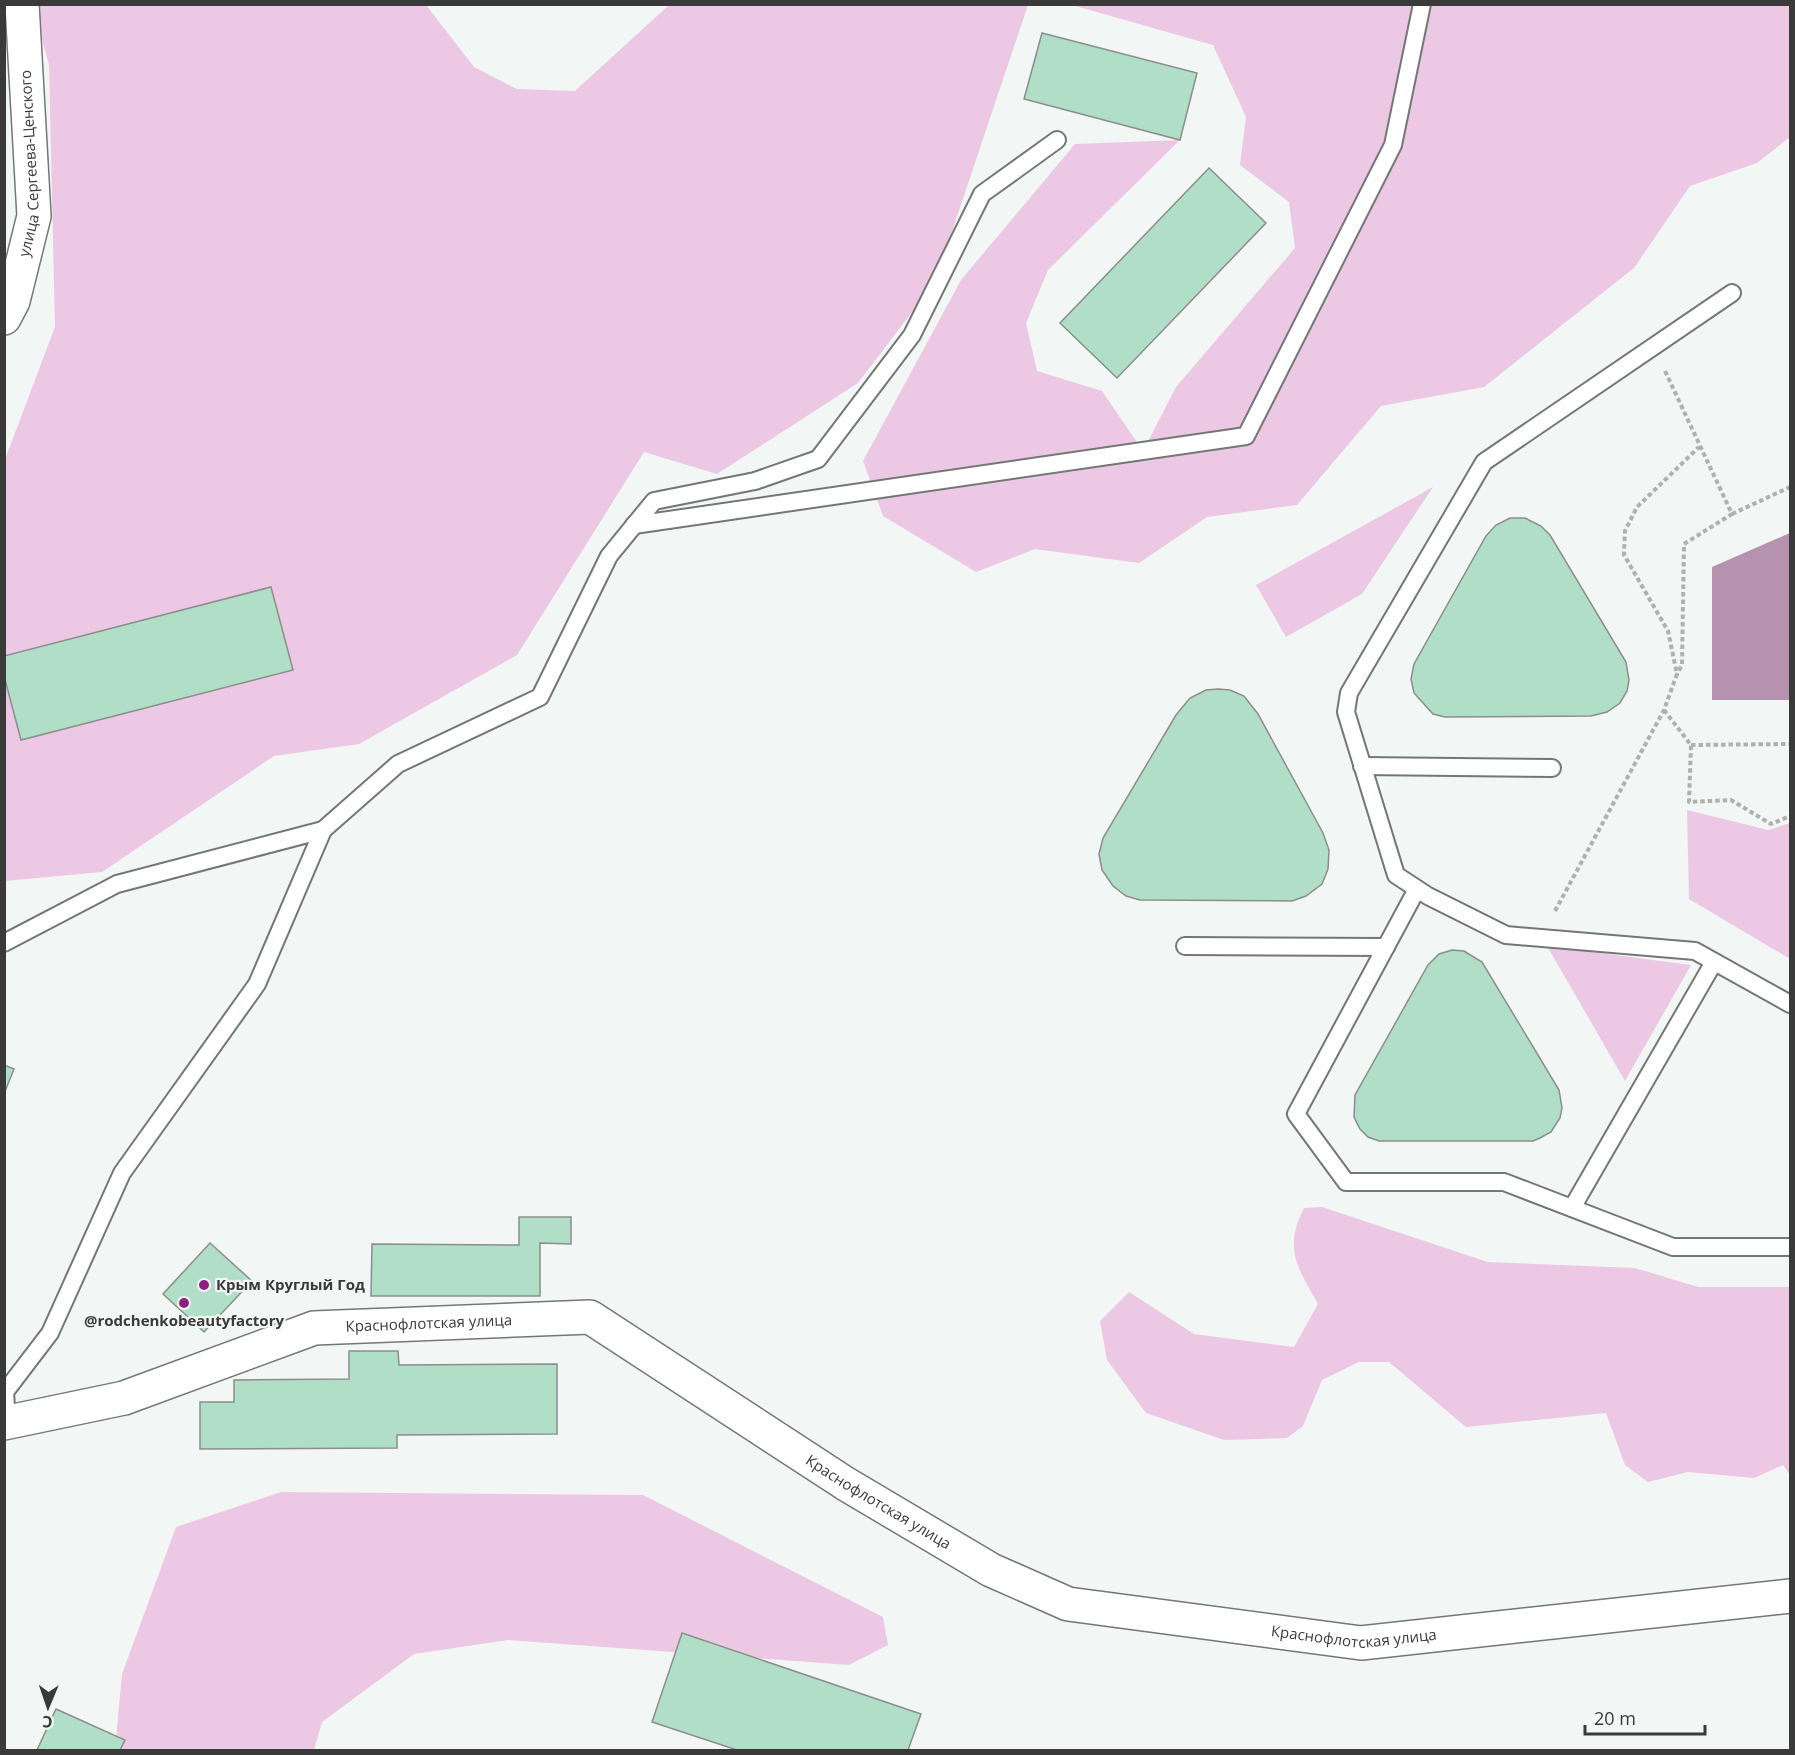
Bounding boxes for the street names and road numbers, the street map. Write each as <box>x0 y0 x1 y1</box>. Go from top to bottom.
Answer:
street label: улица Сергеева-Ценского <box>13 70 43 259</box>
street label: Краснофлотская улица <box>345 1309 512 1336</box>
street label: Краснофлотская улица <box>802 1449 955 1553</box>
street label: Краснофлотская улица <box>1270 1620 1438 1652</box>

